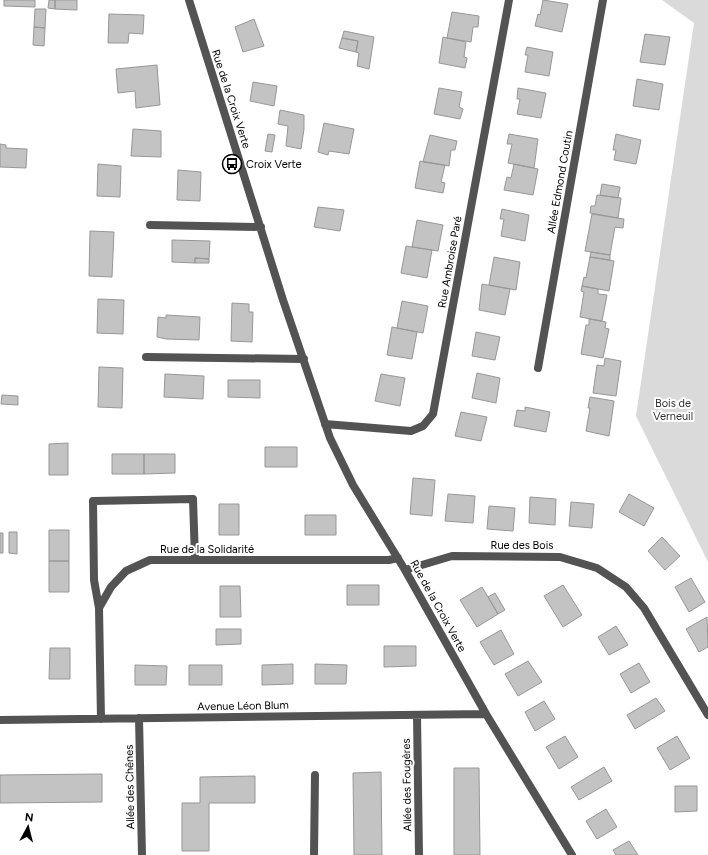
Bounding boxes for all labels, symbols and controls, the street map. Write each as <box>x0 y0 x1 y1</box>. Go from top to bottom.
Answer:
street label: Rue de la Croix Verte <box>209 48 253 150</box>
street label: Allée Edmond Coutin <box>545 129 575 235</box>
bus stop icon: Croix Verte <box>221 153 243 175</box>
place label: Croix Verte <box>246 158 302 171</box>
street label: Rue Ambroise Paré <box>436 215 464 309</box>
park label: Bois de Verneuil <box>653 397 693 423</box>
street label: Rue des Bois <box>491 539 553 552</box>
street label: Rue de la Solidarité <box>160 543 254 556</box>
street label: Rue de la Croix Verte <box>407 558 469 654</box>
street label: Avenue Léon Blum <box>197 699 289 713</box>
street label: Allée des Fougères <box>400 738 414 832</box>
street label: Allée des Chênes <box>123 745 137 829</box>
north arrow <box>8 807 48 847</box>
text: N <box>24 811 34 825</box>

